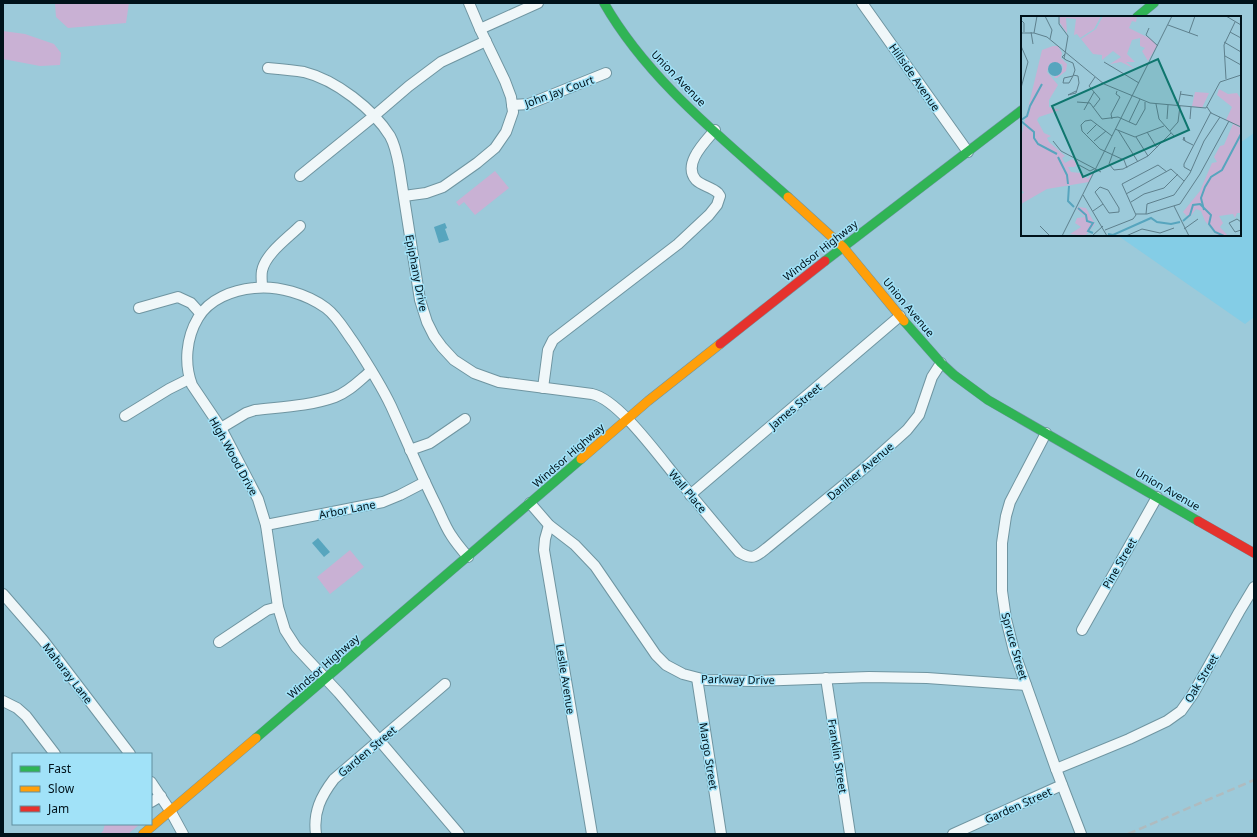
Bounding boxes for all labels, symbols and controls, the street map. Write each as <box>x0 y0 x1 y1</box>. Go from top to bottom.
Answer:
inset map <box>1021 16 1241 236</box>
street label: Hillside Avenue <box>886 40 944 114</box>
street label: Union Avenue <box>648 47 710 109</box>
street label: John Jay Court <box>521 72 596 111</box>
street label: Windsor Highway <box>780 216 861 284</box>
street label: Epiphany Drive <box>402 233 432 313</box>
street label: Union Avenue <box>880 274 938 340</box>
street label: James Street <box>765 380 825 433</box>
street label: High Wood Drive <box>206 414 262 498</box>
street label: Windsor Highway <box>529 419 608 490</box>
street label: Daniher Avenue <box>823 439 897 503</box>
street label: Union Avenue <box>1133 464 1203 514</box>
street label: Wall Place <box>666 466 710 516</box>
street label: Arbor Lane <box>317 496 377 522</box>
street label: Pine Street <box>1098 535 1140 591</box>
street label: Spruce Street <box>998 611 1032 681</box>
street label: Windsor Highway <box>284 630 363 701</box>
street label: Maharay Lane <box>40 640 96 706</box>
street label: Leslie Avenue <box>553 643 579 715</box>
street label: Oak Street <box>1181 651 1221 705</box>
street label: Parkway Drive <box>701 671 775 687</box>
street label: Franklin Street <box>825 718 851 794</box>
street label: Margo Street <box>696 721 722 791</box>
street label: Garden Street <box>335 722 399 780</box>
legend <box>12 753 152 825</box>
text: Fast <box>48 760 72 777</box>
text: Slow <box>48 780 75 797</box>
street label: Garden Street <box>982 784 1054 826</box>
text: Jam <box>47 800 69 817</box>

